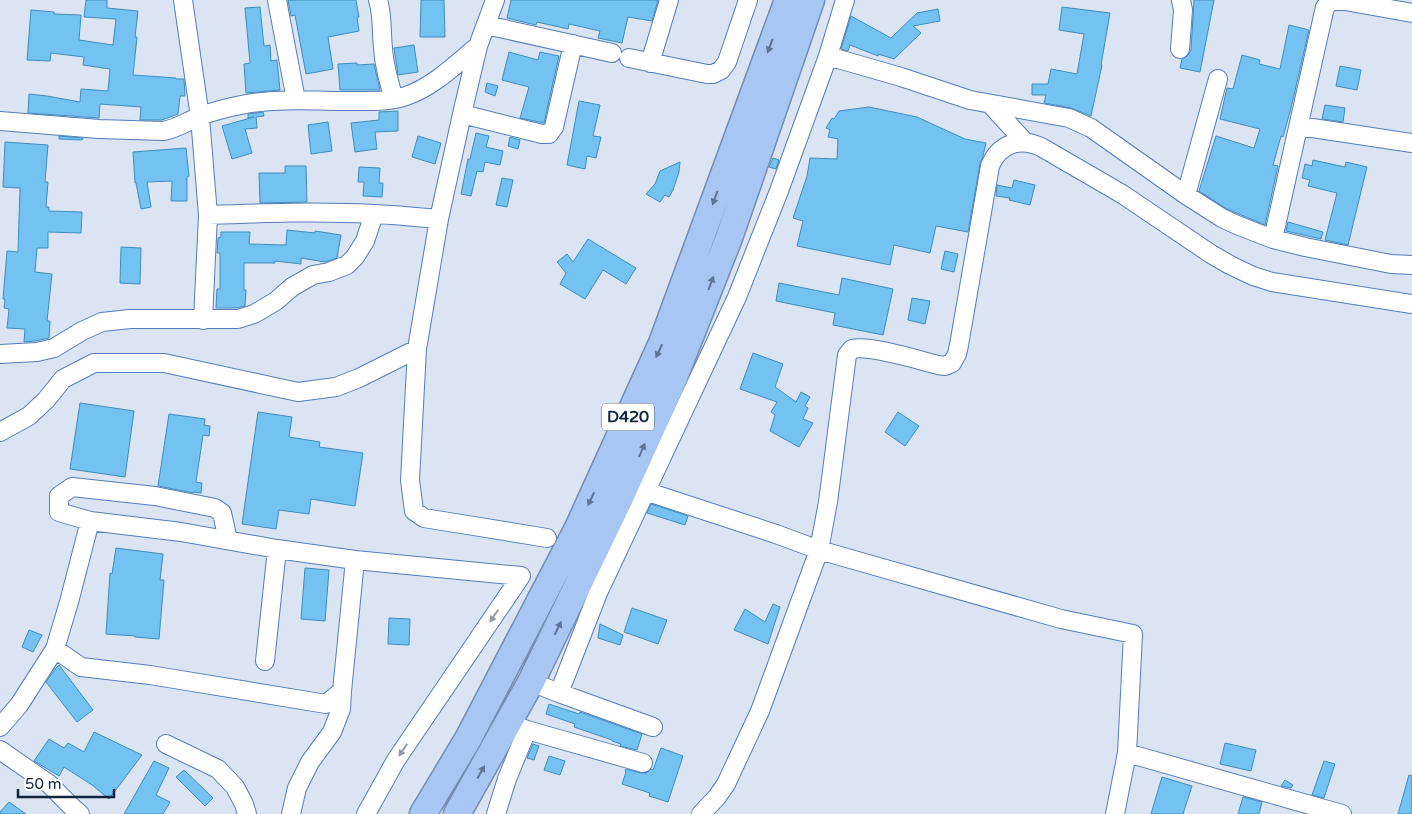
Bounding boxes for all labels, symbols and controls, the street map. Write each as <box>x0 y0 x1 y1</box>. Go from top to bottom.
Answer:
one-way arrow <box>766 38 773 53</box>
one-way arrow <box>711 191 718 206</box>
one-way arrow <box>707 275 715 290</box>
one-way arrow <box>654 344 662 358</box>
road number: D420 <box>602 404 654 431</box>
one-way arrow <box>639 443 647 457</box>
one-way arrow <box>587 492 595 506</box>
one-way arrow <box>489 609 499 623</box>
one-way arrow <box>554 621 562 635</box>
one-way arrow <box>398 744 407 757</box>
one-way arrow <box>477 765 486 778</box>
scale bar <box>18 766 114 798</box>
text: 50 m <box>25 775 62 793</box>

